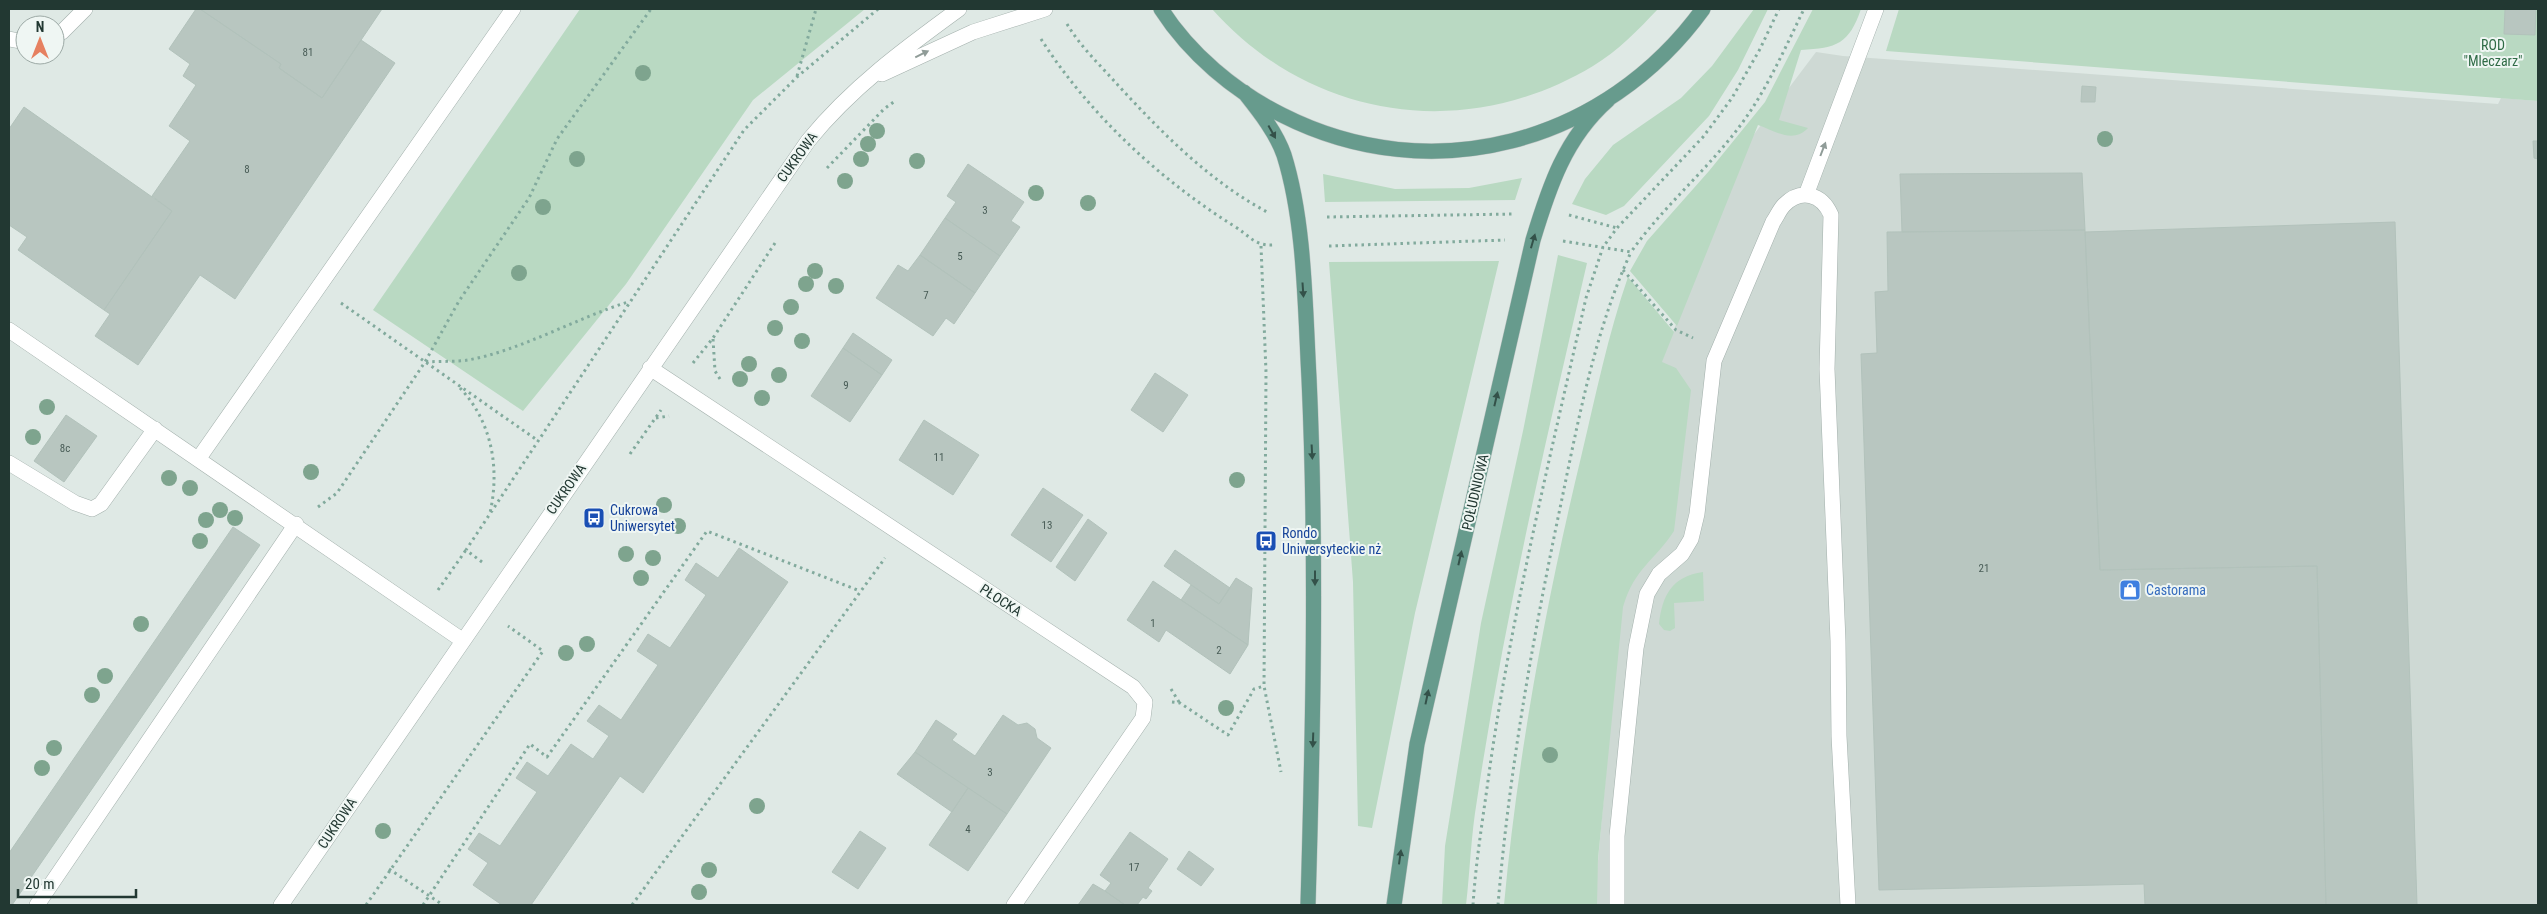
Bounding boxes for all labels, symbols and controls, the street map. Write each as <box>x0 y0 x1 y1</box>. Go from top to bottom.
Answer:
north arrow <box>15 15 65 65</box>
text: N <box>36 19 44 35</box>
park label: ROD "Mleczarz" <box>2463 37 2523 69</box>
house number: 81 <box>303 46 313 59</box>
one-way arrow <box>915 50 929 58</box>
one-way arrow <box>1268 124 1276 139</box>
street label: CUKROWA <box>774 129 820 185</box>
one-way arrow <box>1820 142 1828 157</box>
house number: 8 <box>244 163 250 176</box>
house number: 3 <box>982 204 988 217</box>
one-way arrow <box>1529 233 1537 249</box>
house number: 5 <box>957 250 963 263</box>
one-way arrow <box>1300 282 1308 298</box>
house number: 7 <box>923 289 929 302</box>
house number: 9 <box>843 379 849 392</box>
one-way arrow <box>1492 392 1500 407</box>
house number: 8c <box>60 442 70 455</box>
one-way arrow <box>1309 444 1317 460</box>
house number: 11 <box>934 451 944 464</box>
street label: POŁUDNIOWA <box>1458 452 1492 532</box>
street label: CUKROWA <box>543 461 589 517</box>
place label: Cukrowa Uniwersytet <box>610 502 675 534</box>
bus stop icon: Cukrowa Uniwersytet <box>582 506 606 530</box>
house number: 13 <box>1042 519 1052 532</box>
place label: Rondo Uniwersyteckie nż <box>1282 525 1381 557</box>
bus stop icon: Rondo Uniwersyteckie nż <box>1254 529 1278 553</box>
one-way arrow <box>1456 550 1464 565</box>
house number: 21 <box>1979 562 1989 575</box>
one-way arrow <box>1311 570 1319 586</box>
shop icon: Castorama <box>2118 578 2142 602</box>
street label: PŁOCKA <box>977 581 1025 619</box>
place label: Castorama <box>2146 582 2206 598</box>
house number: 1 <box>1150 617 1156 630</box>
house number: 2 <box>1216 644 1222 657</box>
one-way arrow <box>1424 688 1432 704</box>
one-way arrow <box>1308 732 1316 748</box>
house number: 3 <box>987 766 993 779</box>
street label: CUKROWA <box>314 795 360 851</box>
house number: 4 <box>965 823 971 836</box>
one-way arrow <box>1396 848 1404 864</box>
house number: 17 <box>1129 861 1139 874</box>
scale bar <box>18 866 135 898</box>
text: 20 m <box>25 875 55 893</box>

